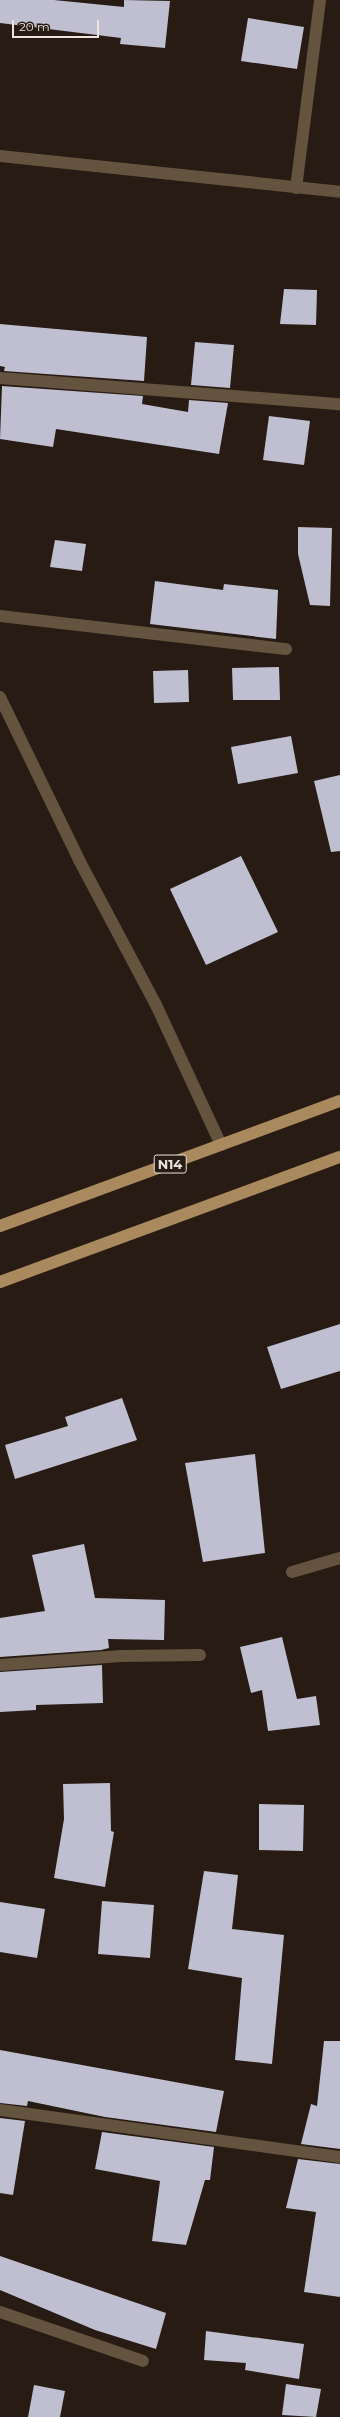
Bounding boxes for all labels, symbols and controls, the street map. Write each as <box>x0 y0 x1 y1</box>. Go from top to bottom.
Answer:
scale bar <box>14 12 101 38</box>
text: 20 m <box>19 19 50 34</box>
road number: N14 <box>153 1153 187 1175</box>

